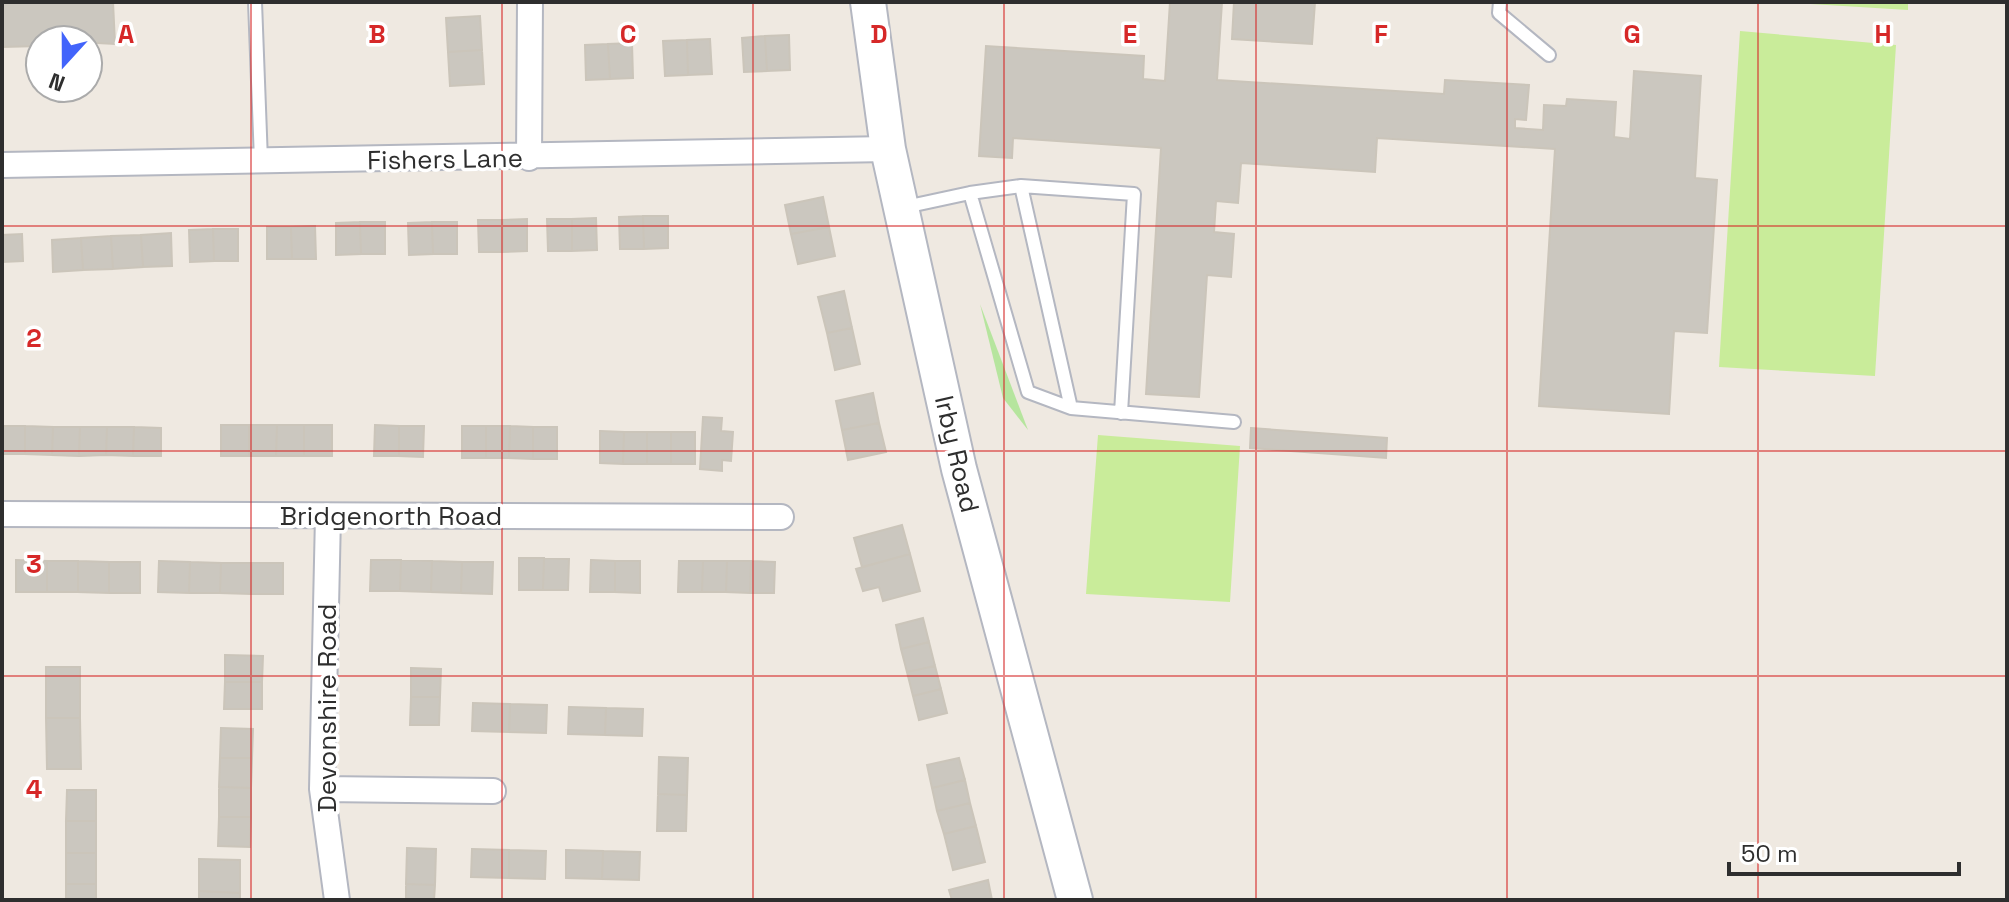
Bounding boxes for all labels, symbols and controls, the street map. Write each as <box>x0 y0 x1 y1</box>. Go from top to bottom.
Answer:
text: A <box>118 17 135 51</box>
text: B <box>368 17 386 51</box>
text: C <box>620 17 636 51</box>
text: D <box>870 17 888 51</box>
text: E <box>1123 17 1137 51</box>
text: F <box>1374 17 1388 51</box>
text: G <box>1623 17 1641 51</box>
text: H <box>1874 17 1892 51</box>
north arrow <box>24 24 104 104</box>
text: N <box>45 67 69 98</box>
street label: Fishers Lane <box>367 141 523 177</box>
text: 2 <box>26 321 42 355</box>
street label: Irby Road <box>927 392 987 516</box>
street label: Bridgenorth Road <box>280 499 502 533</box>
text: 3 <box>26 547 42 581</box>
street label: Devonshire Road <box>310 604 344 812</box>
text: 4 <box>26 772 42 806</box>
scale bar <box>1729 826 1959 876</box>
text: 50 m <box>1741 838 1798 869</box>

